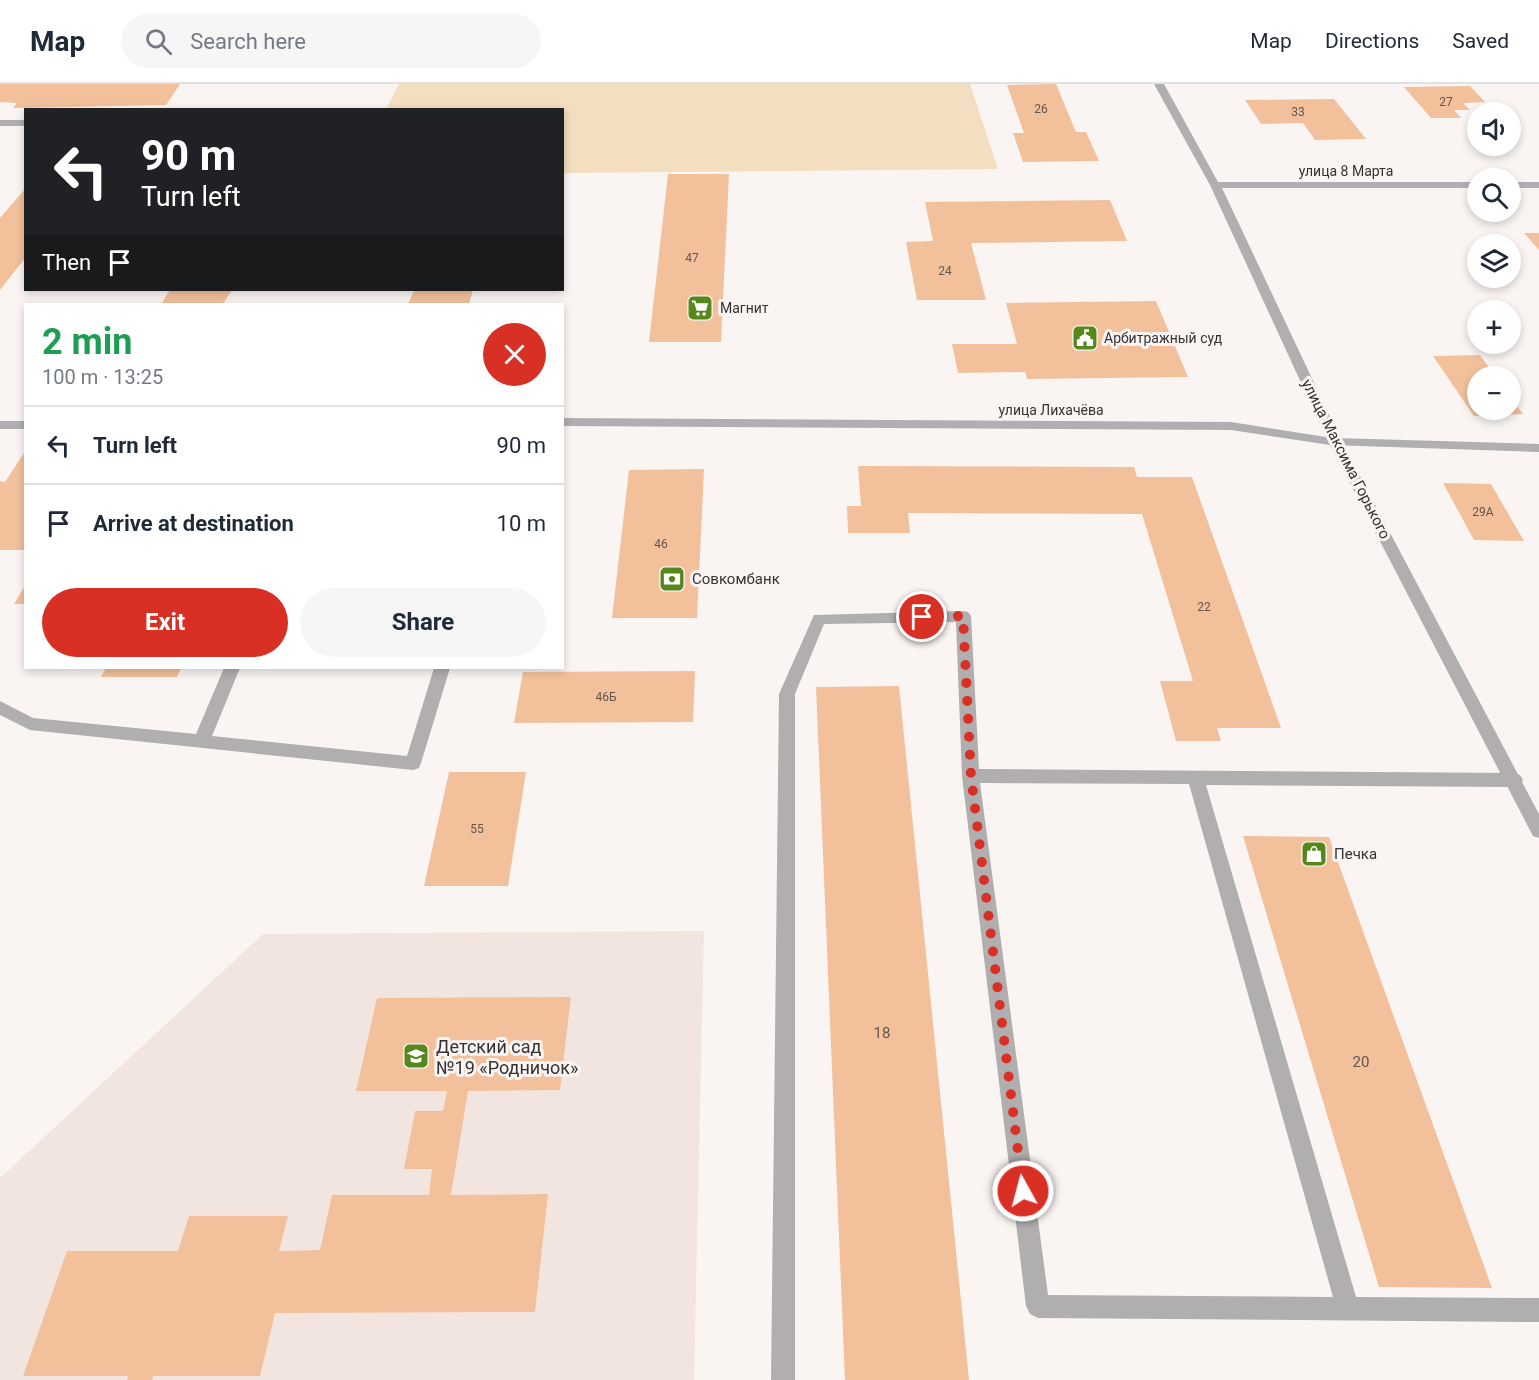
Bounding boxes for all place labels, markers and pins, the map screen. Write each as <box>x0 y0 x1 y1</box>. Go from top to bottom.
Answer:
supermarket icon: Магнит <box>685 293 715 323</box>
place label: Магнит <box>720 300 769 316</box>
public building icon: Арбитражный суд <box>1070 323 1100 353</box>
place label: Арбитражный суд <box>1104 330 1223 346</box>
bank icon: Совкомбанк <box>657 564 687 594</box>
place label: Совкомбанк <box>692 570 780 588</box>
pin <box>896 591 947 642</box>
shop icon: Печка <box>1299 839 1329 869</box>
place label: Печка <box>1334 845 1377 863</box>
place label: Детский сад №19 «Родничок» <box>436 1036 578 1078</box>
school or university icon: Детский сад №19 «Родничок» <box>401 1041 431 1071</box>

